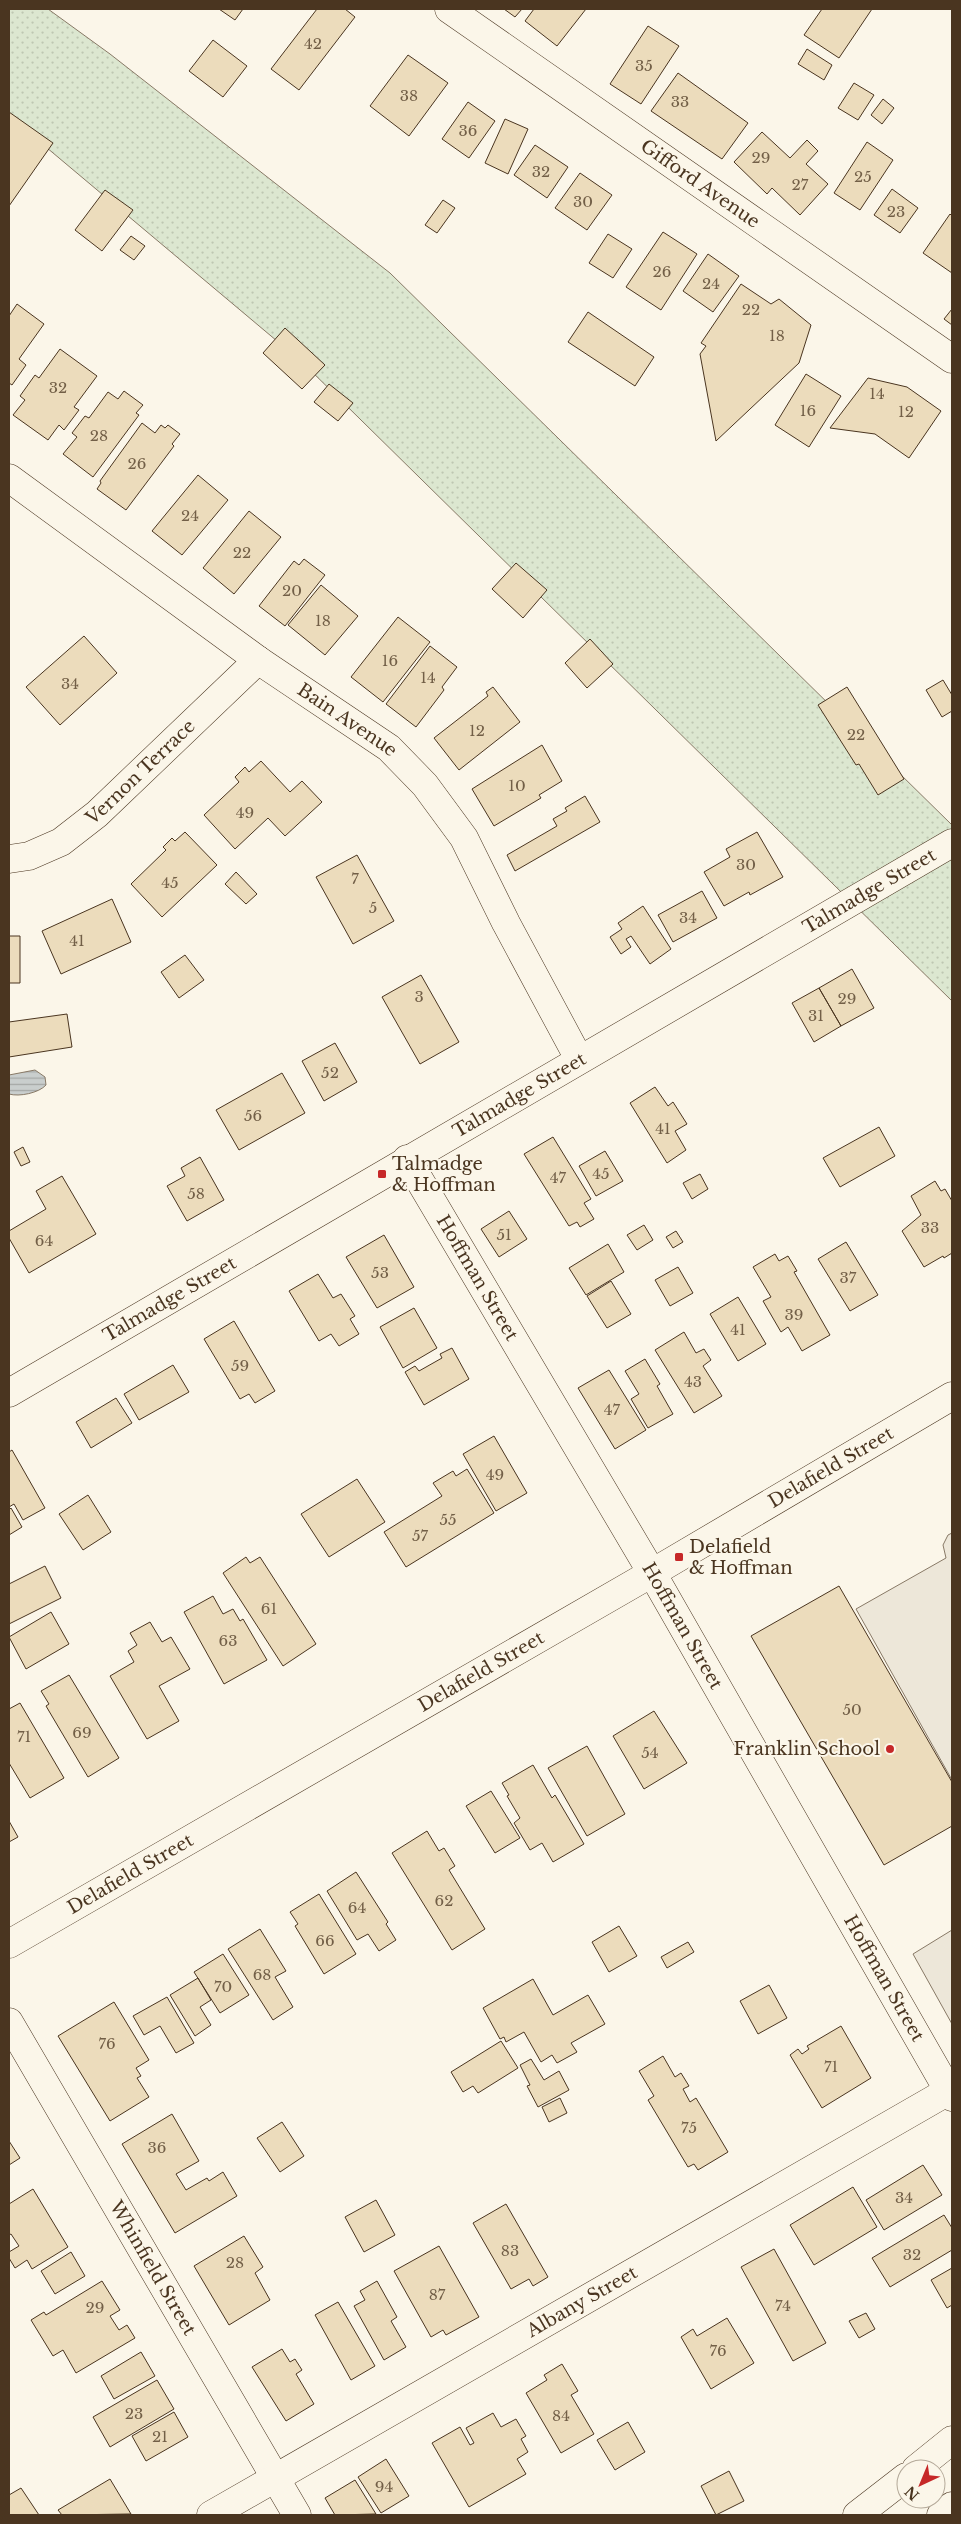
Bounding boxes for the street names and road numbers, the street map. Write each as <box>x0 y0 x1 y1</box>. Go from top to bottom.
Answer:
street label: Gifford Avenue <box>636 135 764 233</box>
street label: Bain Avenue <box>293 679 402 761</box>
street label: Vernon Terrace <box>81 715 200 830</box>
street label: Talmadge Street <box>799 844 940 939</box>
street label: Talmadge Street <box>449 1048 590 1143</box>
street label: Hoffman Street <box>432 1211 523 1345</box>
street label: Talmadge Street <box>99 1252 240 1347</box>
street label: Delafield Street <box>764 1422 898 1513</box>
street label: Hoffman Street <box>637 1559 727 1693</box>
street label: Delafield Street <box>414 1627 548 1717</box>
street label: Delafield Street <box>63 1829 197 1919</box>
street label: Hoffman Street <box>839 1911 929 2046</box>
street label: Whinfield Street <box>104 2196 201 2339</box>
street label: Albany Street <box>522 2261 641 2343</box>

